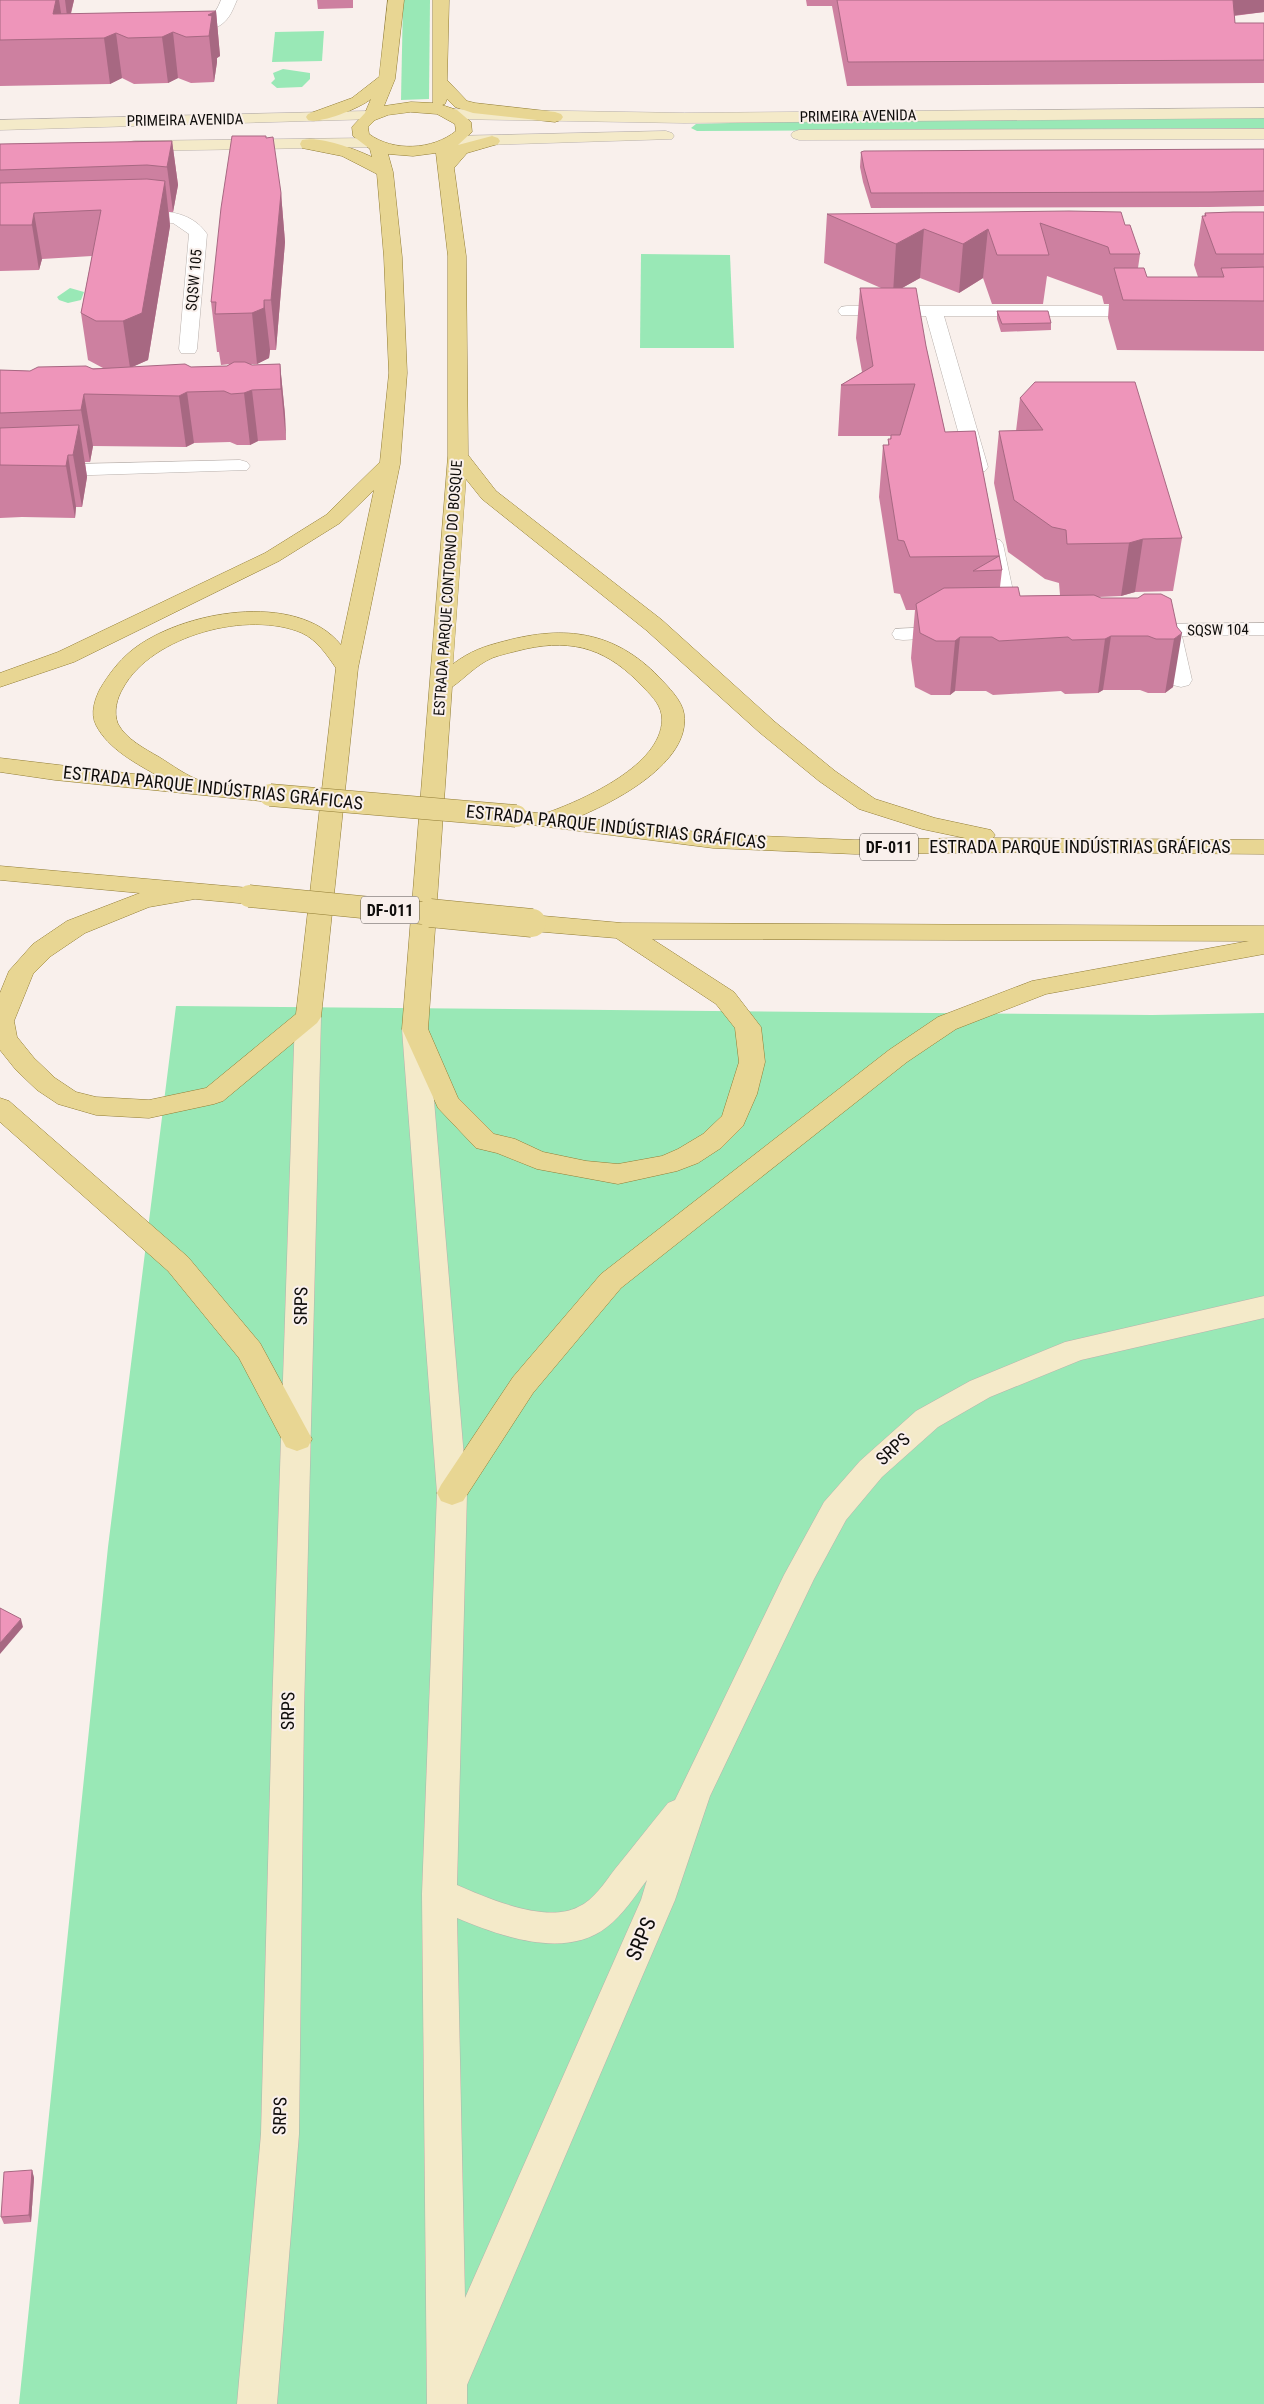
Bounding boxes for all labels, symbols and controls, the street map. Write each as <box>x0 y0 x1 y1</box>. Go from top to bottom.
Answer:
street label: PRIMEIRA AVENIDA <box>800 106 917 126</box>
street label: PRIMEIRA AVENIDA <box>127 110 244 130</box>
street label: SQSW 105 <box>182 249 206 311</box>
street label: ESTRADA PARQUE CONTORNO DO BOSQUE <box>430 460 466 716</box>
street label: SQSW 104 <box>1187 620 1249 640</box>
street label: ESTRADA PARQUE INDÚSTRIAS GRÁFICAS <box>62 761 364 814</box>
street label: ESTRADA PARQUE INDÚSTRIAS GRÁFICAS <box>465 800 767 853</box>
road number: DF-011 <box>860 834 918 860</box>
street label: ESTRADA PARQUE INDÚSTRIAS GRÁFICAS <box>929 836 1231 857</box>
road number: DF-011 <box>361 896 419 924</box>
street label: SRPS <box>290 1287 311 1325</box>
street label: SRPS <box>871 1428 914 1469</box>
street label: SRPS <box>277 1692 298 1730</box>
street label: SRPS <box>621 1914 661 1964</box>
street label: SRPS <box>268 2097 291 2135</box>

